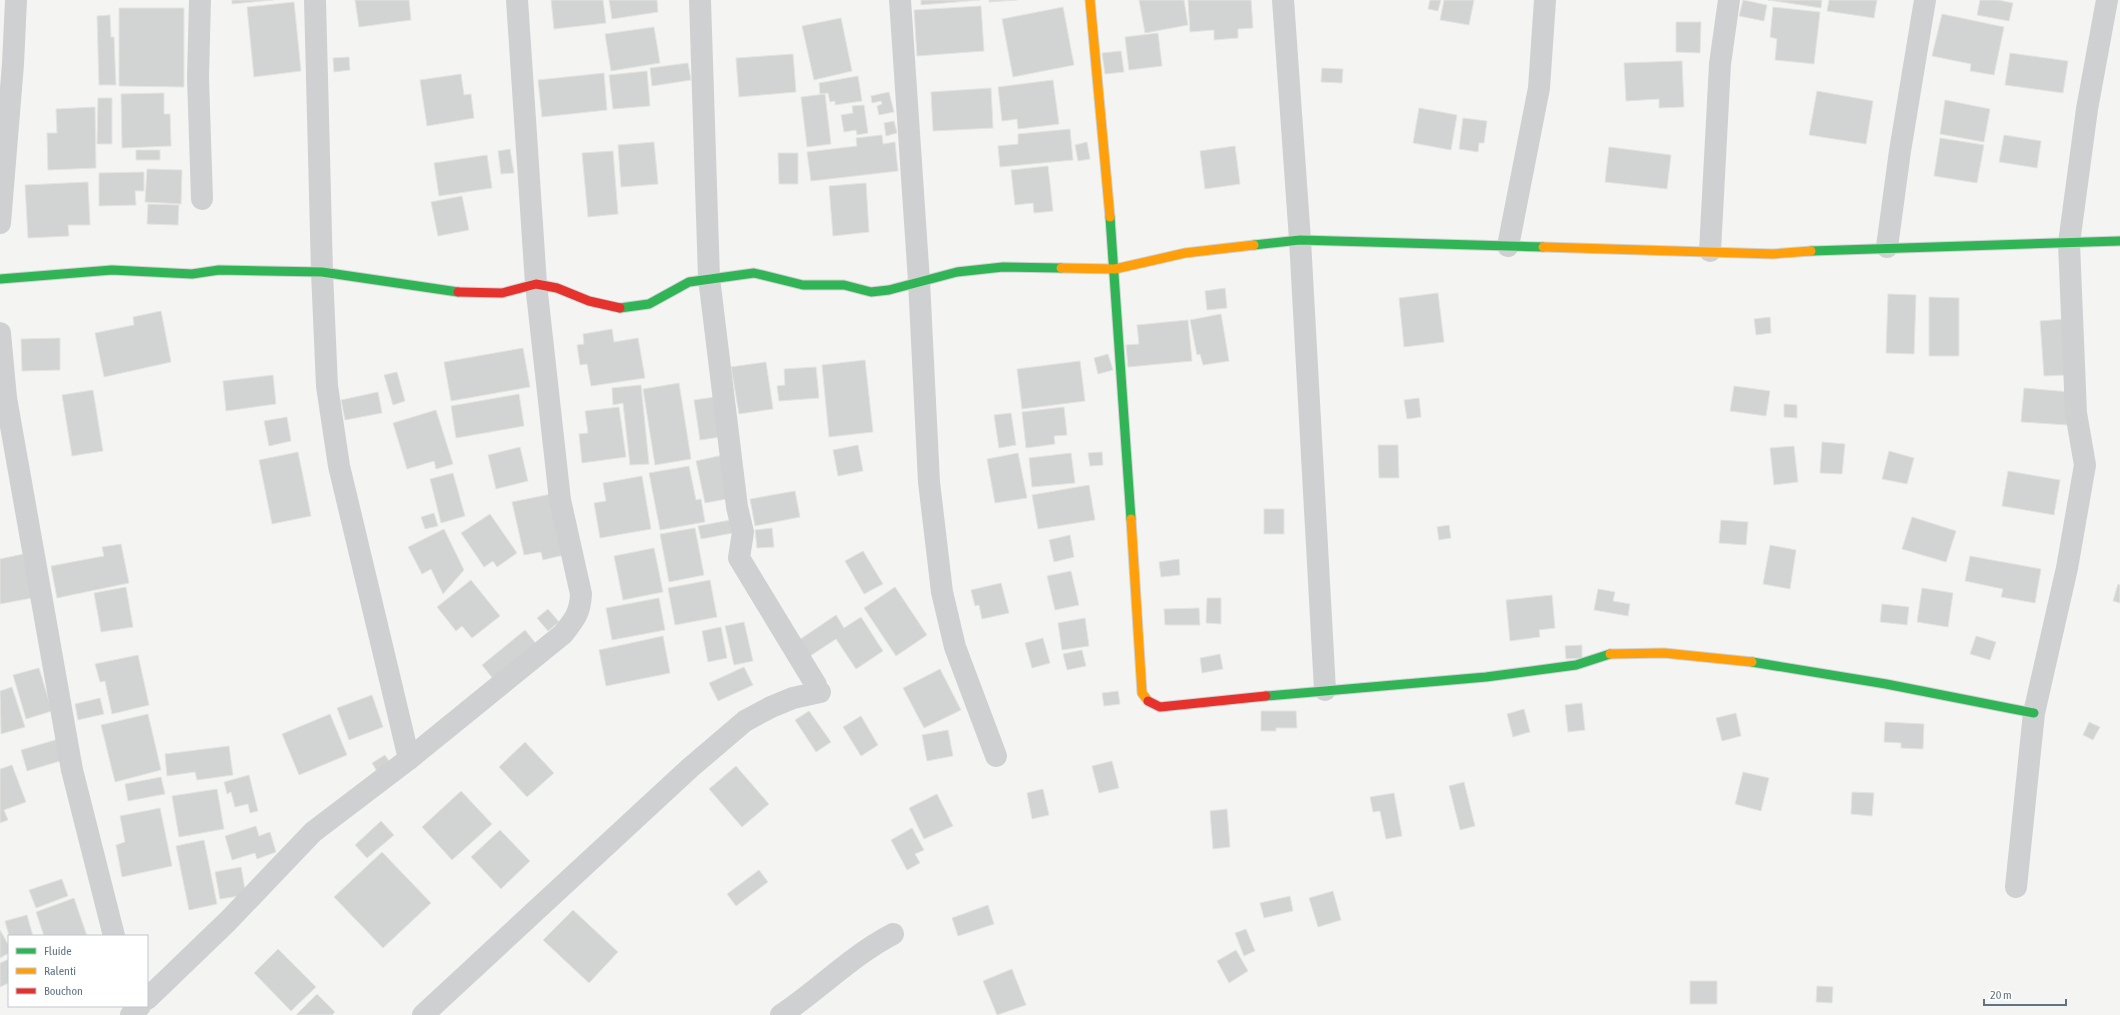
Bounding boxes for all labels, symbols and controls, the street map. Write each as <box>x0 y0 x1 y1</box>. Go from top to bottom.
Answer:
legend <box>8 935 148 1007</box>
text: Fluide <box>44 944 72 958</box>
text: Ralenti <box>44 964 76 978</box>
scale bar <box>1984 981 2066 1007</box>
text: Bouchon <box>44 984 83 998</box>
text: 20 m <box>1990 988 2012 1002</box>

